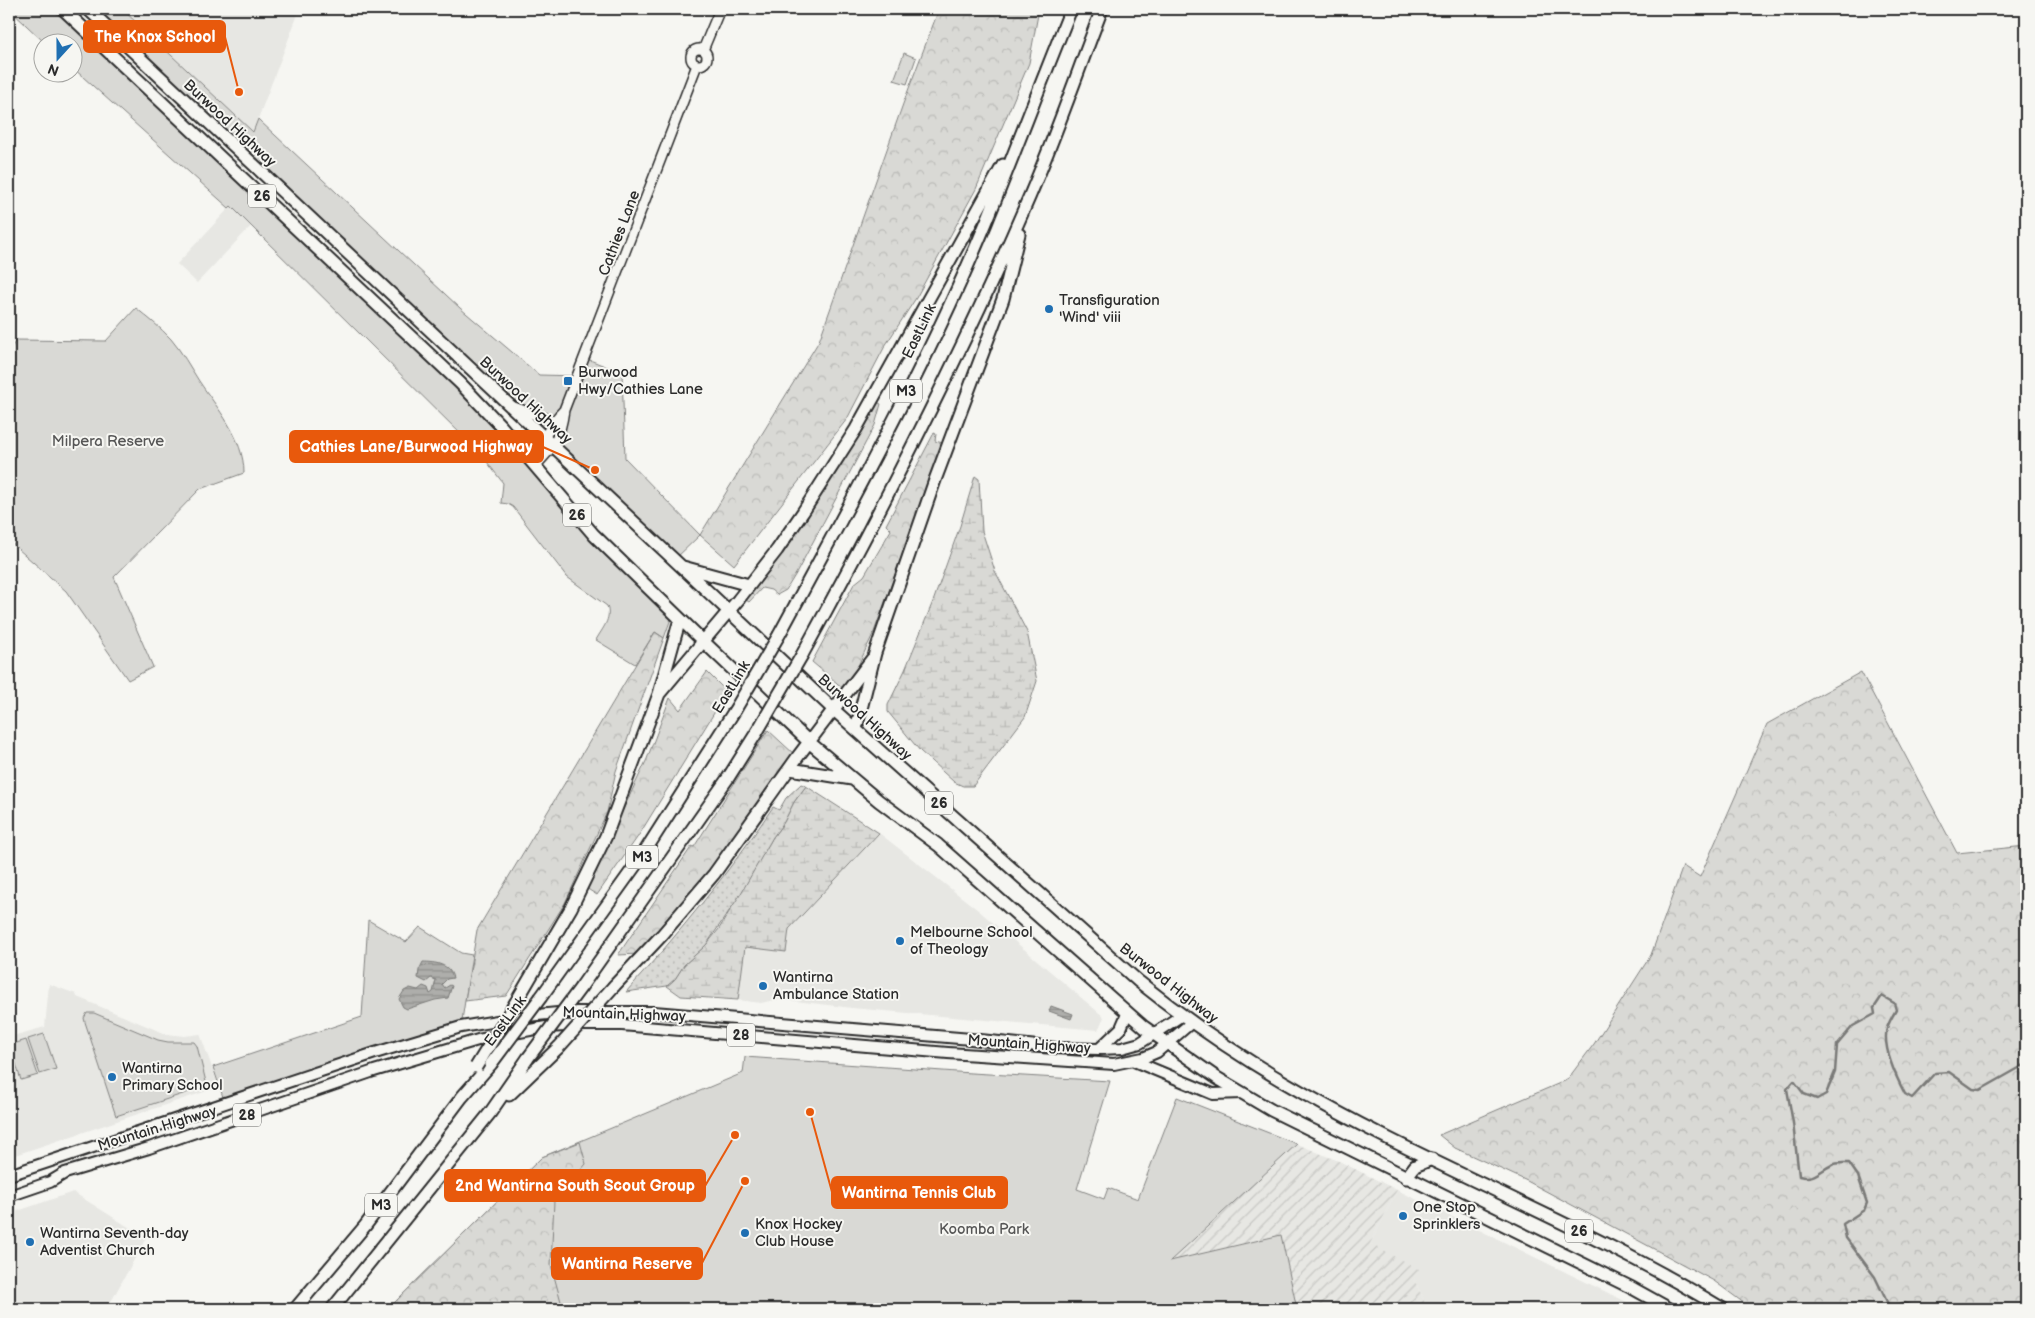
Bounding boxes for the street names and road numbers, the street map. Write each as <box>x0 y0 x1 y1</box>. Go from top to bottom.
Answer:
street label: Burwood Highway <box>179 75 280 171</box>
road number: 26 <box>248 185 276 208</box>
street label: Cathies Lane <box>594 188 644 279</box>
street label: EastLink <box>898 300 941 362</box>
street label: Burwood Highway <box>475 352 576 448</box>
road number: M3 <box>890 380 922 402</box>
road number: 26 <box>563 504 591 526</box>
street label: EastLink <box>708 657 755 717</box>
street label: Burwood Highway <box>814 670 916 765</box>
road number: 26 <box>925 791 953 814</box>
road number: M3 <box>626 846 658 869</box>
street label: Burwood Highway <box>1115 939 1222 1028</box>
street label: EastLink <box>480 992 531 1050</box>
street label: Mountain Highway <box>562 1003 686 1026</box>
road number: 28 <box>727 1024 755 1046</box>
street label: Mountain Highway <box>967 1031 1091 1058</box>
street label: Mountain Highway <box>95 1101 219 1156</box>
road number: 28 <box>233 1104 261 1126</box>
road number: M3 <box>365 1194 397 1216</box>
road number: 26 <box>1565 1220 1593 1242</box>

